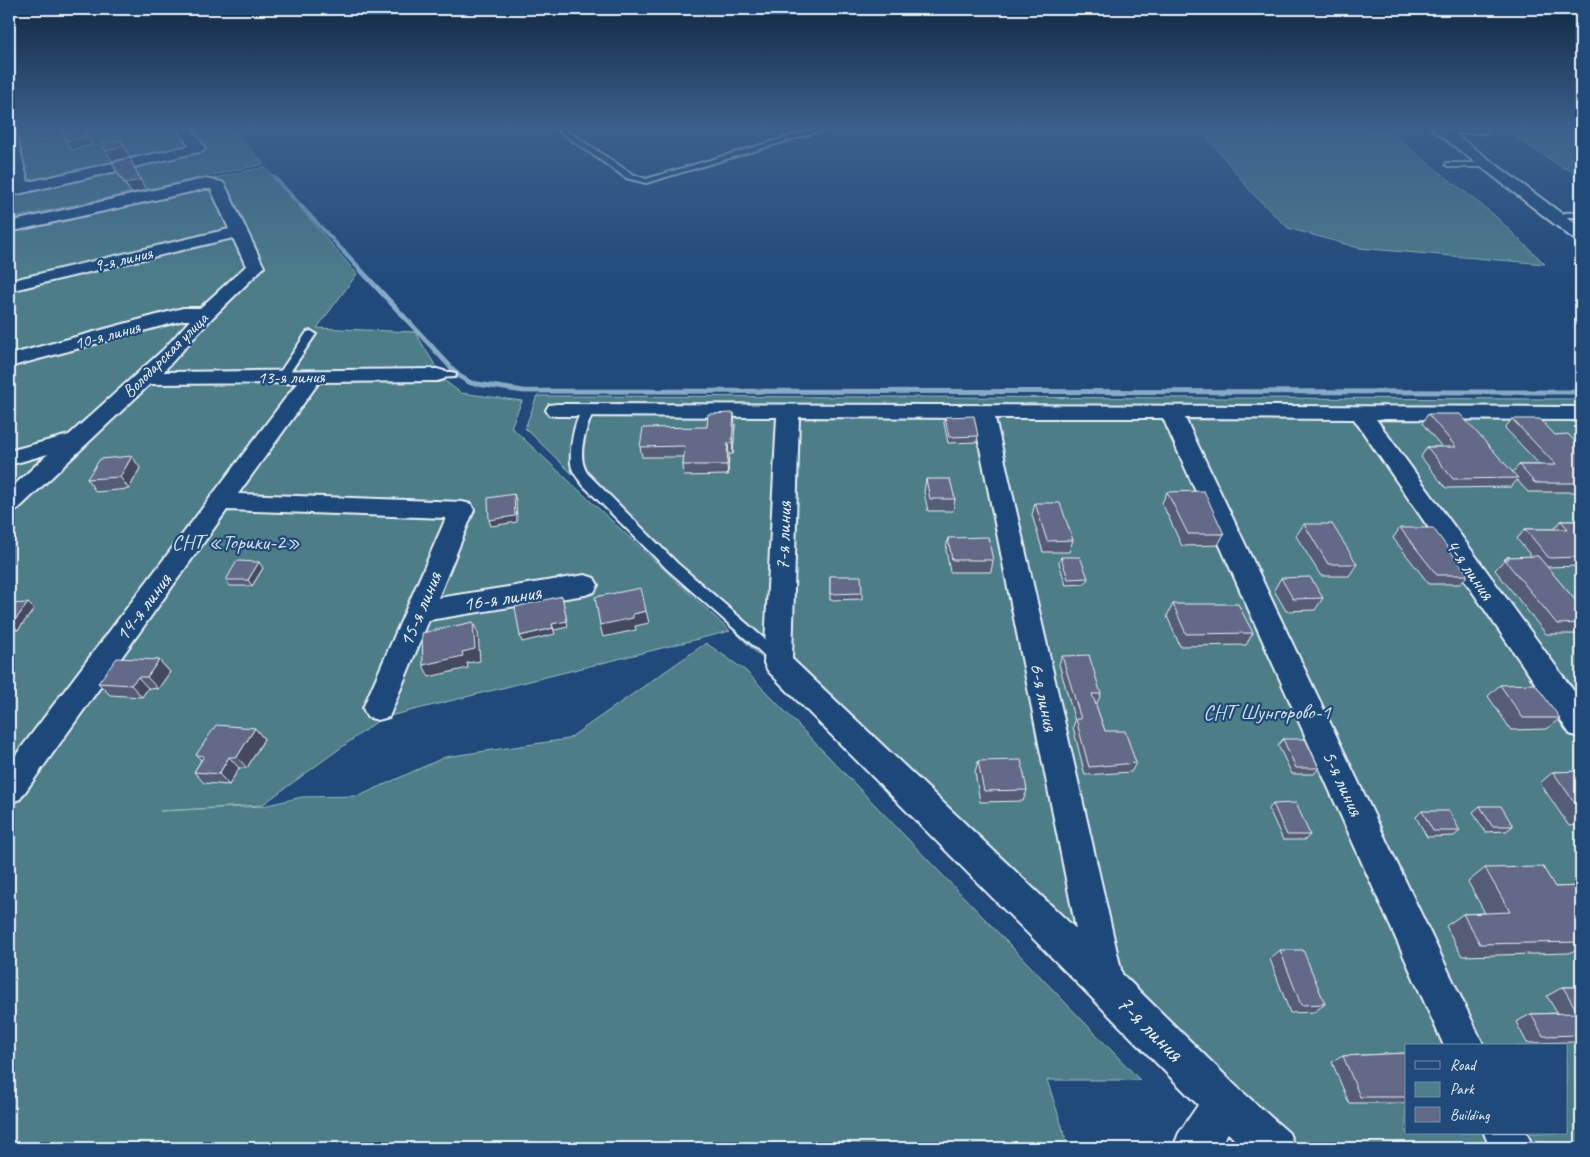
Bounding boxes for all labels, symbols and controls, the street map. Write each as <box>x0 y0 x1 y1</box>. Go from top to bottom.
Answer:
street label: 9-я линия <box>92 241 156 276</box>
street label: Володарская улица <box>118 306 214 402</box>
street label: 10-я линия <box>72 315 144 354</box>
street label: 13-я линия <box>257 365 326 389</box>
street label: 7-я линия <box>769 500 797 571</box>
park label: СНТ «Торики-2» <box>172 529 300 555</box>
street label: 4-я линия <box>1439 533 1501 606</box>
street label: 15-я линия <box>393 566 448 650</box>
street label: 14-я линия <box>109 567 178 646</box>
street label: 16-я линия <box>461 579 544 617</box>
street label: 6-я линия <box>1024 660 1064 735</box>
park label: СНТ Шунгорово-1 <box>1203 699 1332 725</box>
street label: 5-я линия <box>1317 746 1370 821</box>
street label: 7-я линия <box>1110 988 1191 1069</box>
legend <box>1405 1044 1568 1134</box>
text: Road <box>1450 1056 1477 1075</box>
text: Park <box>1450 1080 1475 1099</box>
text: Building <box>1450 1106 1490 1125</box>

